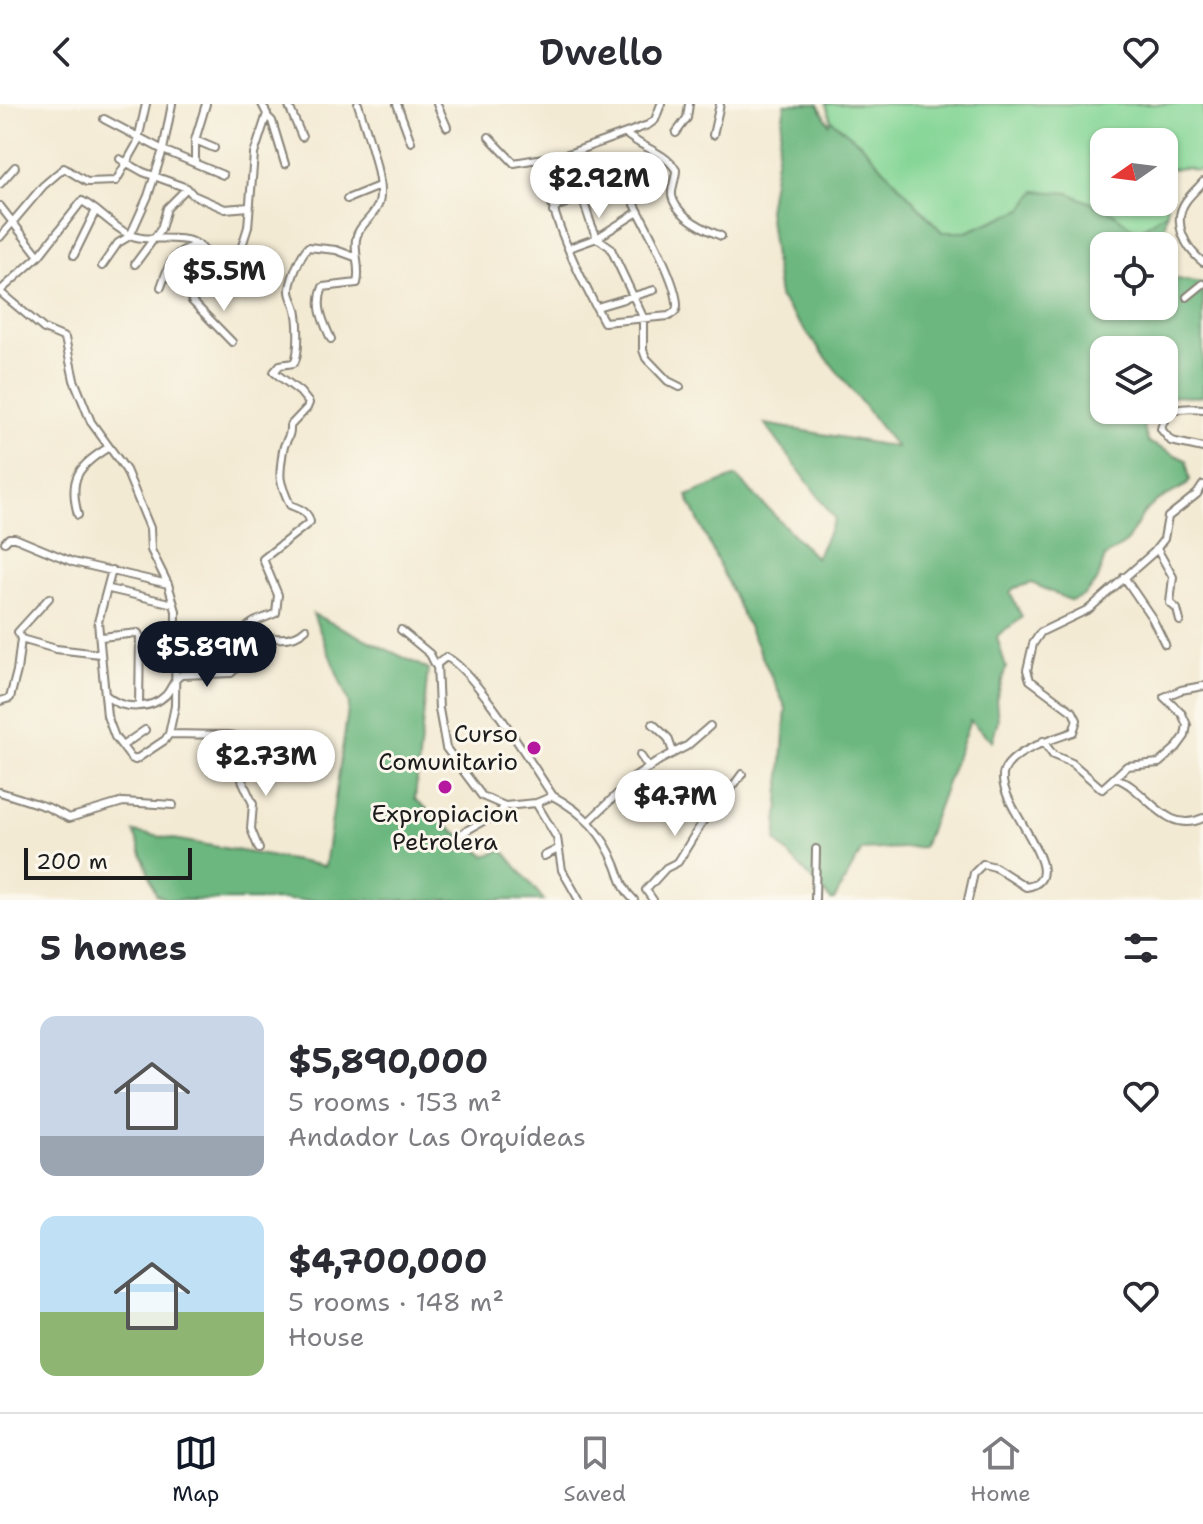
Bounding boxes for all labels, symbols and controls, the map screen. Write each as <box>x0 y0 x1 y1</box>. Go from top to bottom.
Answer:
text: Dwello <box>540 28 663 77</box>
icon: back <box>40 30 84 74</box>
icon: heart <box>1119 30 1163 74</box>
north arrow <box>1090 128 1178 216</box>
map controls <box>1090 128 1178 424</box>
pin: $2.92M <box>534 152 664 220</box>
text: $2.92M <box>548 160 650 195</box>
button: locate <box>1090 232 1178 320</box>
pin: $5.5M <box>168 245 280 313</box>
text: $5.5M <box>182 253 266 288</box>
button: layers <box>1090 336 1178 424</box>
pin: $5.89M <box>142 621 272 689</box>
text: $5.89M <box>155 629 259 664</box>
place label: Curso Comunitario <box>378 718 518 778</box>
pin: $2.73M <box>201 730 331 798</box>
text: $2.73M <box>215 738 317 773</box>
marker: Curso Comunitario <box>525 739 543 757</box>
pin: $4.7M <box>619 770 731 838</box>
marker: Expropiacion Petrolera <box>436 778 454 796</box>
text: $4.7M <box>633 778 717 813</box>
place label: Expropiacion Petrolera <box>371 798 519 858</box>
scale bar <box>24 844 192 880</box>
text: 200 m <box>36 847 108 876</box>
text: 5 homes <box>40 925 187 971</box>
icon: filters <box>1119 926 1163 970</box>
text: $5,890,000 <box>288 1038 488 1084</box>
icon: home <box>104 1048 200 1144</box>
icon: heart <box>1119 1074 1163 1118</box>
text: 5 rooms · 153 m² <box>288 1084 502 1119</box>
text: Andador Las Orquídeas <box>288 1119 586 1154</box>
text: $4,700,000 <box>288 1238 488 1284</box>
icon: home <box>104 1248 200 1344</box>
icon: heart <box>1119 1274 1163 1318</box>
text: 5 rooms · 148 m² <box>288 1284 504 1319</box>
text: House <box>288 1319 364 1354</box>
tab: Map <box>172 1431 219 1508</box>
tab: Saved <box>564 1431 626 1508</box>
tab: Home <box>970 1431 1031 1508</box>

